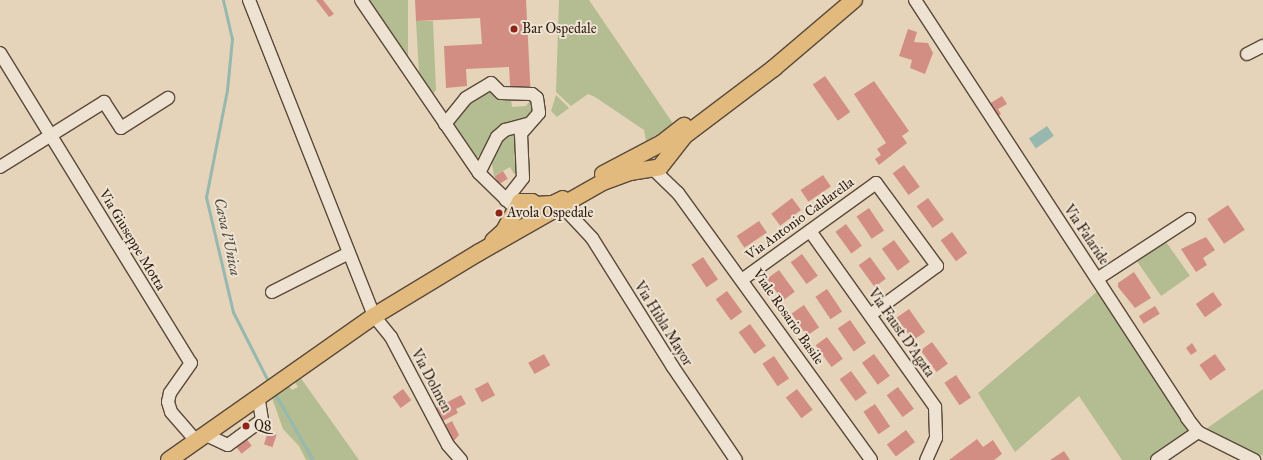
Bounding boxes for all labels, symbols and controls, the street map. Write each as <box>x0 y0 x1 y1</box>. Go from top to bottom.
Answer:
place label: Bar Ospedale <box>522 21 597 37</box>
marker: Bar Ospedale <box>509 24 519 34</box>
street label: Via Antonio Caldarella <box>743 174 857 264</box>
street label: Via Giuseppe Motta <box>95 186 169 294</box>
water label: Cava l'Unica <box>210 196 244 278</box>
street label: Via Falaride <box>1060 202 1112 268</box>
place label: Avola Ospedale <box>507 205 593 221</box>
marker: Avola Ospedale <box>494 208 504 218</box>
street label: Viale Rosario Basile <box>749 266 827 368</box>
street label: Via Hibla Mayor <box>630 278 696 370</box>
street label: Via Faust D'Agata <box>864 285 938 381</box>
street label: Via Dolmen <box>407 346 455 416</box>
place label: Q8 <box>254 418 271 434</box>
marker: Q8 <box>241 421 251 431</box>

